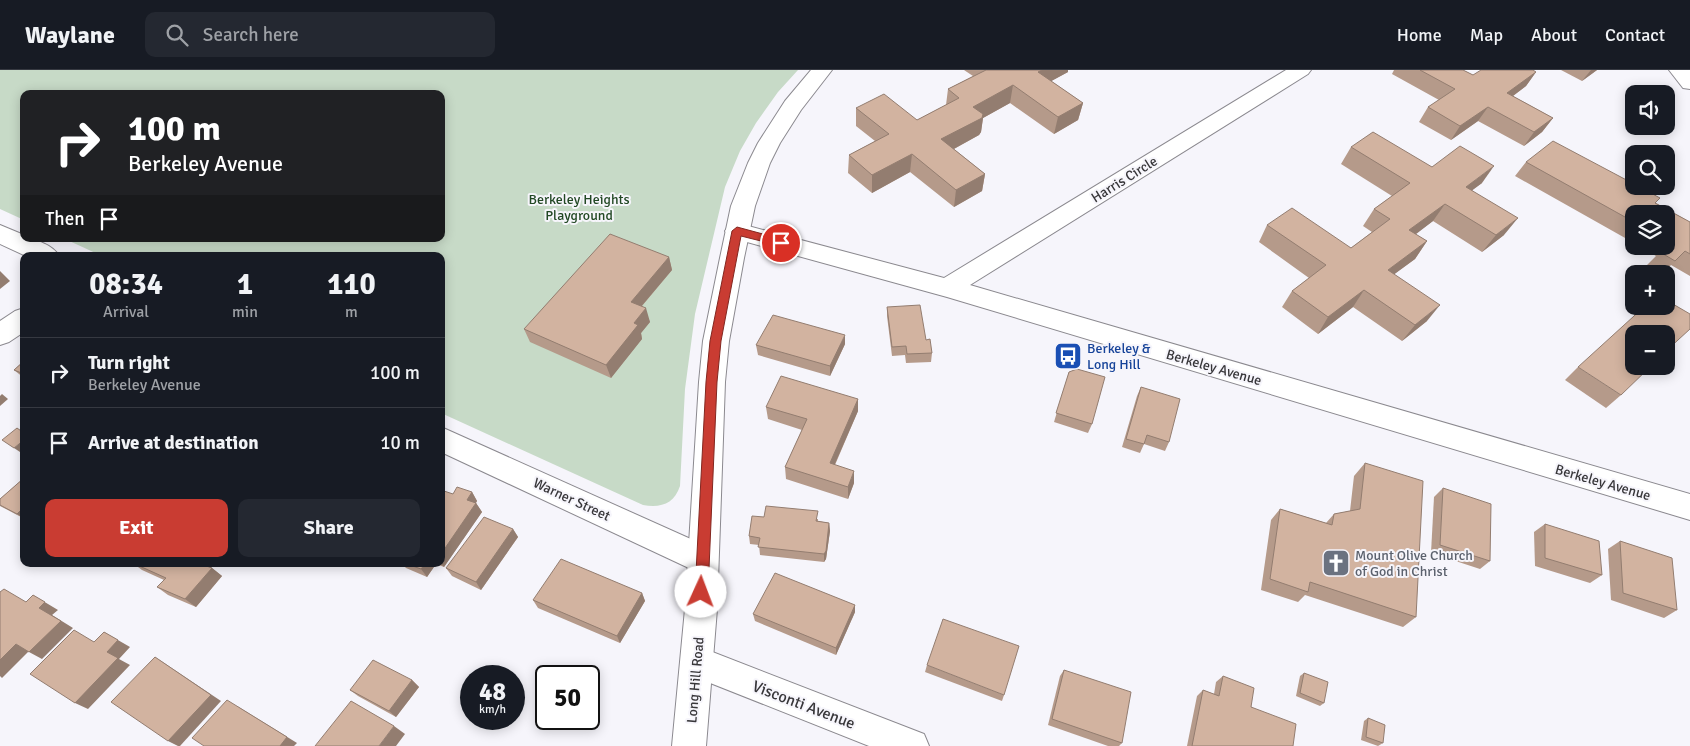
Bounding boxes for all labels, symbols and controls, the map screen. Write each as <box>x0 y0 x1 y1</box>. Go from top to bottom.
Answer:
search box <box>145 12 495 57</box>
text: Waylane <box>25 20 115 50</box>
icon: search <box>163 21 191 49</box>
text: Search here <box>203 23 299 47</box>
text: Home <box>1397 24 1442 46</box>
text: Map <box>1470 24 1503 46</box>
text: About <box>1531 24 1577 46</box>
text: Contact <box>1605 24 1665 46</box>
map controls <box>1625 85 1675 375</box>
button: sound <box>1625 85 1675 135</box>
text: 100 m <box>128 107 221 150</box>
icon: right <box>45 110 110 175</box>
button: search <box>1625 145 1675 195</box>
text: Berkeley Avenue <box>128 150 283 177</box>
street label: Harris Circle <box>1088 152 1160 206</box>
park label: Berkeley Heights Playground <box>528 191 630 224</box>
icon: arrive <box>95 205 123 233</box>
button: layers <box>1625 205 1675 255</box>
text: Then <box>45 207 85 231</box>
pin <box>760 222 802 264</box>
icon: arrive <box>767 229 795 257</box>
button: + <box>1625 265 1675 315</box>
text: 08:34 <box>89 266 163 303</box>
text: 1 <box>237 266 253 303</box>
text: 110 <box>327 266 376 303</box>
text: Arrival <box>103 302 149 322</box>
text: min <box>232 302 258 322</box>
text: m <box>345 302 358 322</box>
button: − <box>1625 325 1675 375</box>
place label: Berkeley & Long Hill <box>1087 340 1151 373</box>
bus stop icon: Berkeley & Long Hill <box>1053 341 1083 371</box>
street label: Berkeley Avenue <box>1164 346 1264 389</box>
text: Turn right <box>88 351 170 375</box>
icon: right <box>45 359 73 387</box>
text: 100 m <box>370 361 420 385</box>
text: Berkeley Avenue <box>88 375 201 395</box>
icon: arrive <box>45 429 73 457</box>
text: Arrive at destination <box>88 431 259 455</box>
text: 10 m <box>380 431 420 455</box>
street label: Berkeley Avenue <box>1553 461 1653 504</box>
street label: Warner Street <box>531 474 613 525</box>
button: Exit <box>45 499 228 557</box>
button: Share <box>238 499 420 557</box>
place label: Mount Olive Church of God in Christ <box>1355 547 1473 580</box>
church icon: Mount Olive Church of God in Christ <box>1321 548 1351 578</box>
position arrow <box>674 565 726 617</box>
street label: Long Hill Road <box>683 636 708 724</box>
speed limit sign: 50 <box>535 665 600 730</box>
text: 48 <box>479 676 506 707</box>
street label: Visconti Avenue <box>749 676 858 734</box>
text: km/h <box>479 702 506 717</box>

